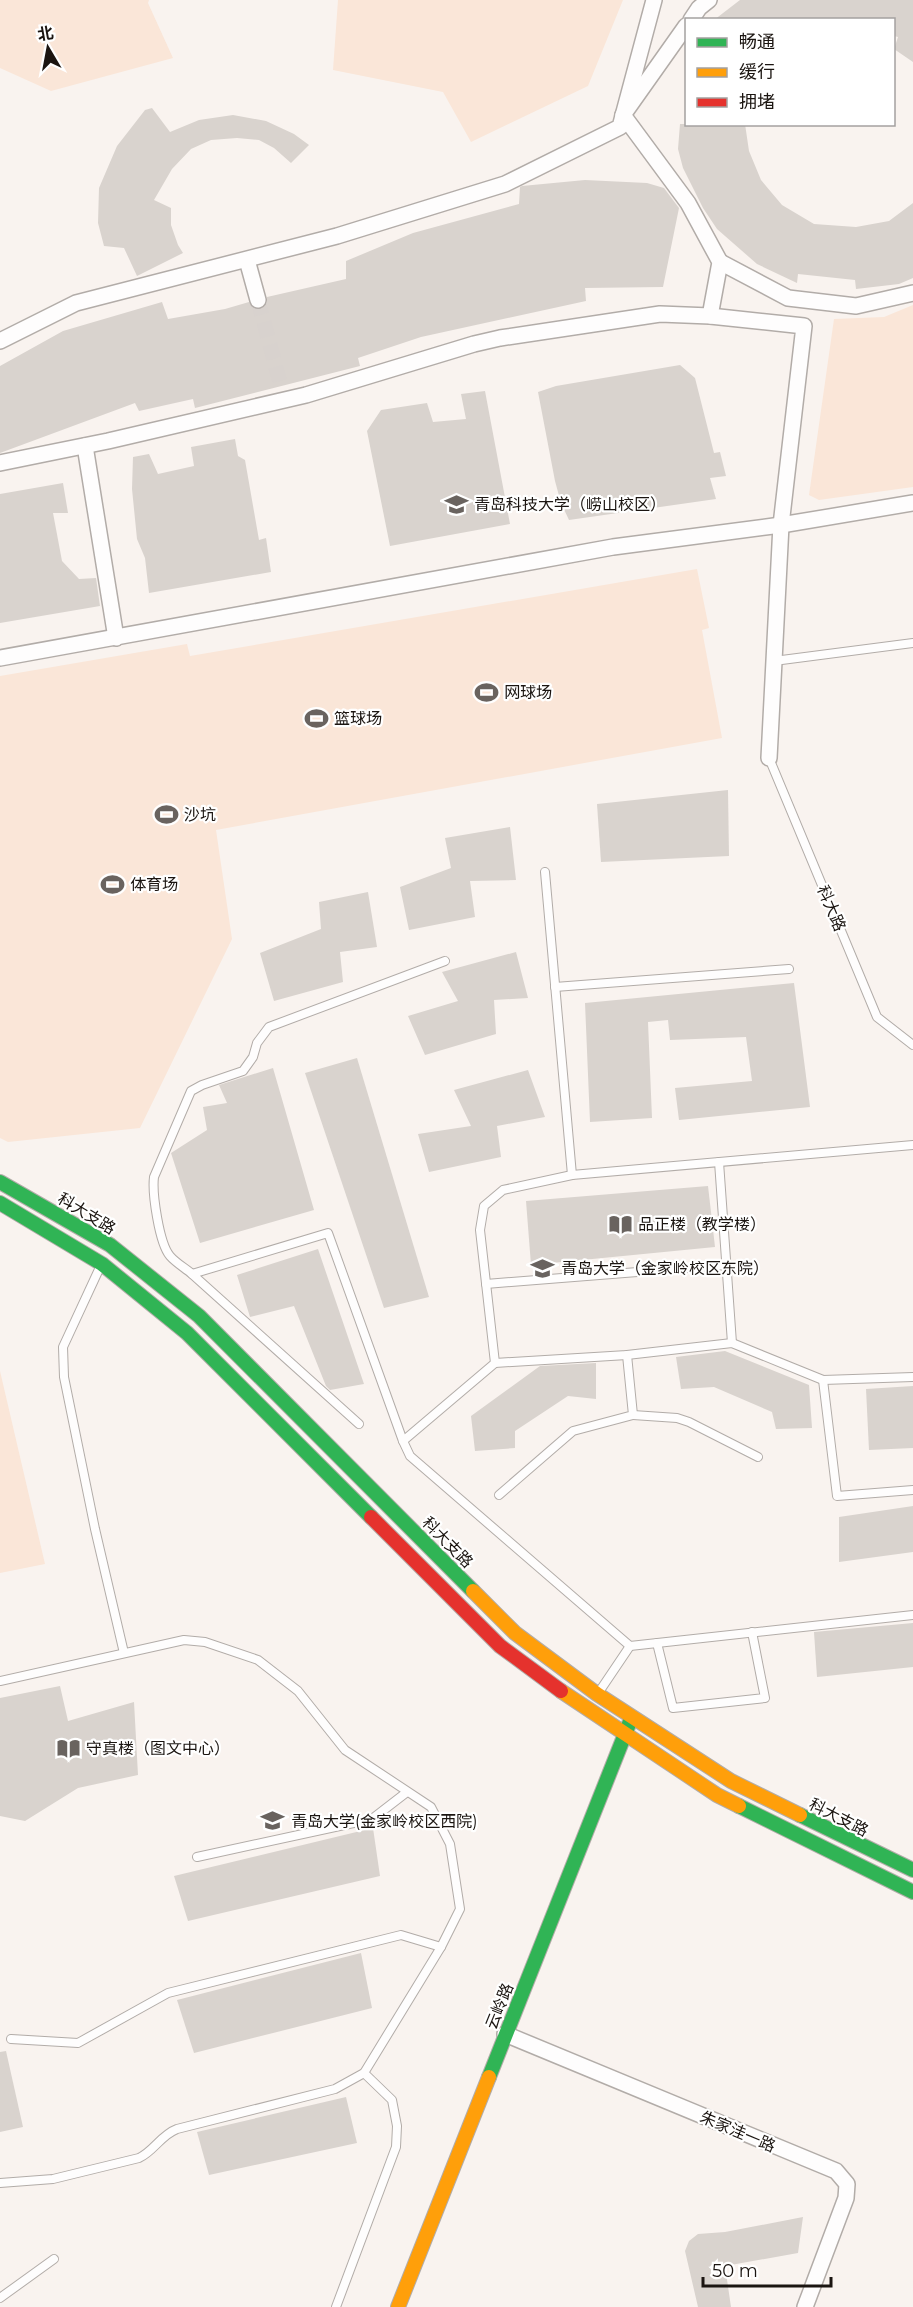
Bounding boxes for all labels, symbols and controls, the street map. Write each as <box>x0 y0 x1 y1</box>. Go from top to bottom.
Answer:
north arrow <box>18 18 78 78</box>
legend <box>685 18 895 126</box>
text: 北 <box>36 23 55 44</box>
text: 畅通 <box>739 31 775 53</box>
text: 缓行 <box>739 61 775 83</box>
text: 拥堵 <box>739 91 775 113</box>
school or university icon: 青岛科技大学（崂山校区） <box>443 491 469 517</box>
place label: 青岛科技大学（崂山校区） <box>474 495 666 514</box>
sports icon: 网球场 <box>473 679 499 705</box>
place label: 网球场 <box>504 683 552 702</box>
sports icon: 篮球场 <box>303 705 329 731</box>
place label: 篮球场 <box>334 709 382 728</box>
sports icon: 沙坑 <box>153 801 179 827</box>
place label: 沙坑 <box>184 805 216 824</box>
sports icon: 体育场 <box>99 871 125 897</box>
place label: 体育场 <box>130 875 178 894</box>
street label: 科大路 <box>813 882 850 934</box>
street label: 科大支路 <box>54 1189 119 1238</box>
library icon: 品正楼（教学楼） <box>607 1211 633 1237</box>
place label: 品正楼（教学楼） <box>638 1215 766 1234</box>
school or university icon: 青岛大学（金家岭校区东院） <box>530 1255 556 1281</box>
place label: 青岛大学（金家岭校区东院） <box>561 1259 769 1278</box>
street label: 科大支路 <box>418 1513 477 1572</box>
library icon: 守真楼（图文中心） <box>55 1735 81 1761</box>
place label: 守真楼（图文中心） <box>86 1739 230 1758</box>
street label: 科大支路 <box>806 1794 872 1840</box>
school or university icon: 青岛大学(金家岭校区西院) <box>260 1808 286 1834</box>
place label: 青岛大学(金家岭校区西院) <box>291 1812 478 1831</box>
street label: 云岭路 <box>482 1980 517 2032</box>
street label: 朱家洼一路 <box>697 2107 778 2156</box>
scale bar <box>703 2250 830 2288</box>
text: 50 m <box>712 2260 758 2282</box>

